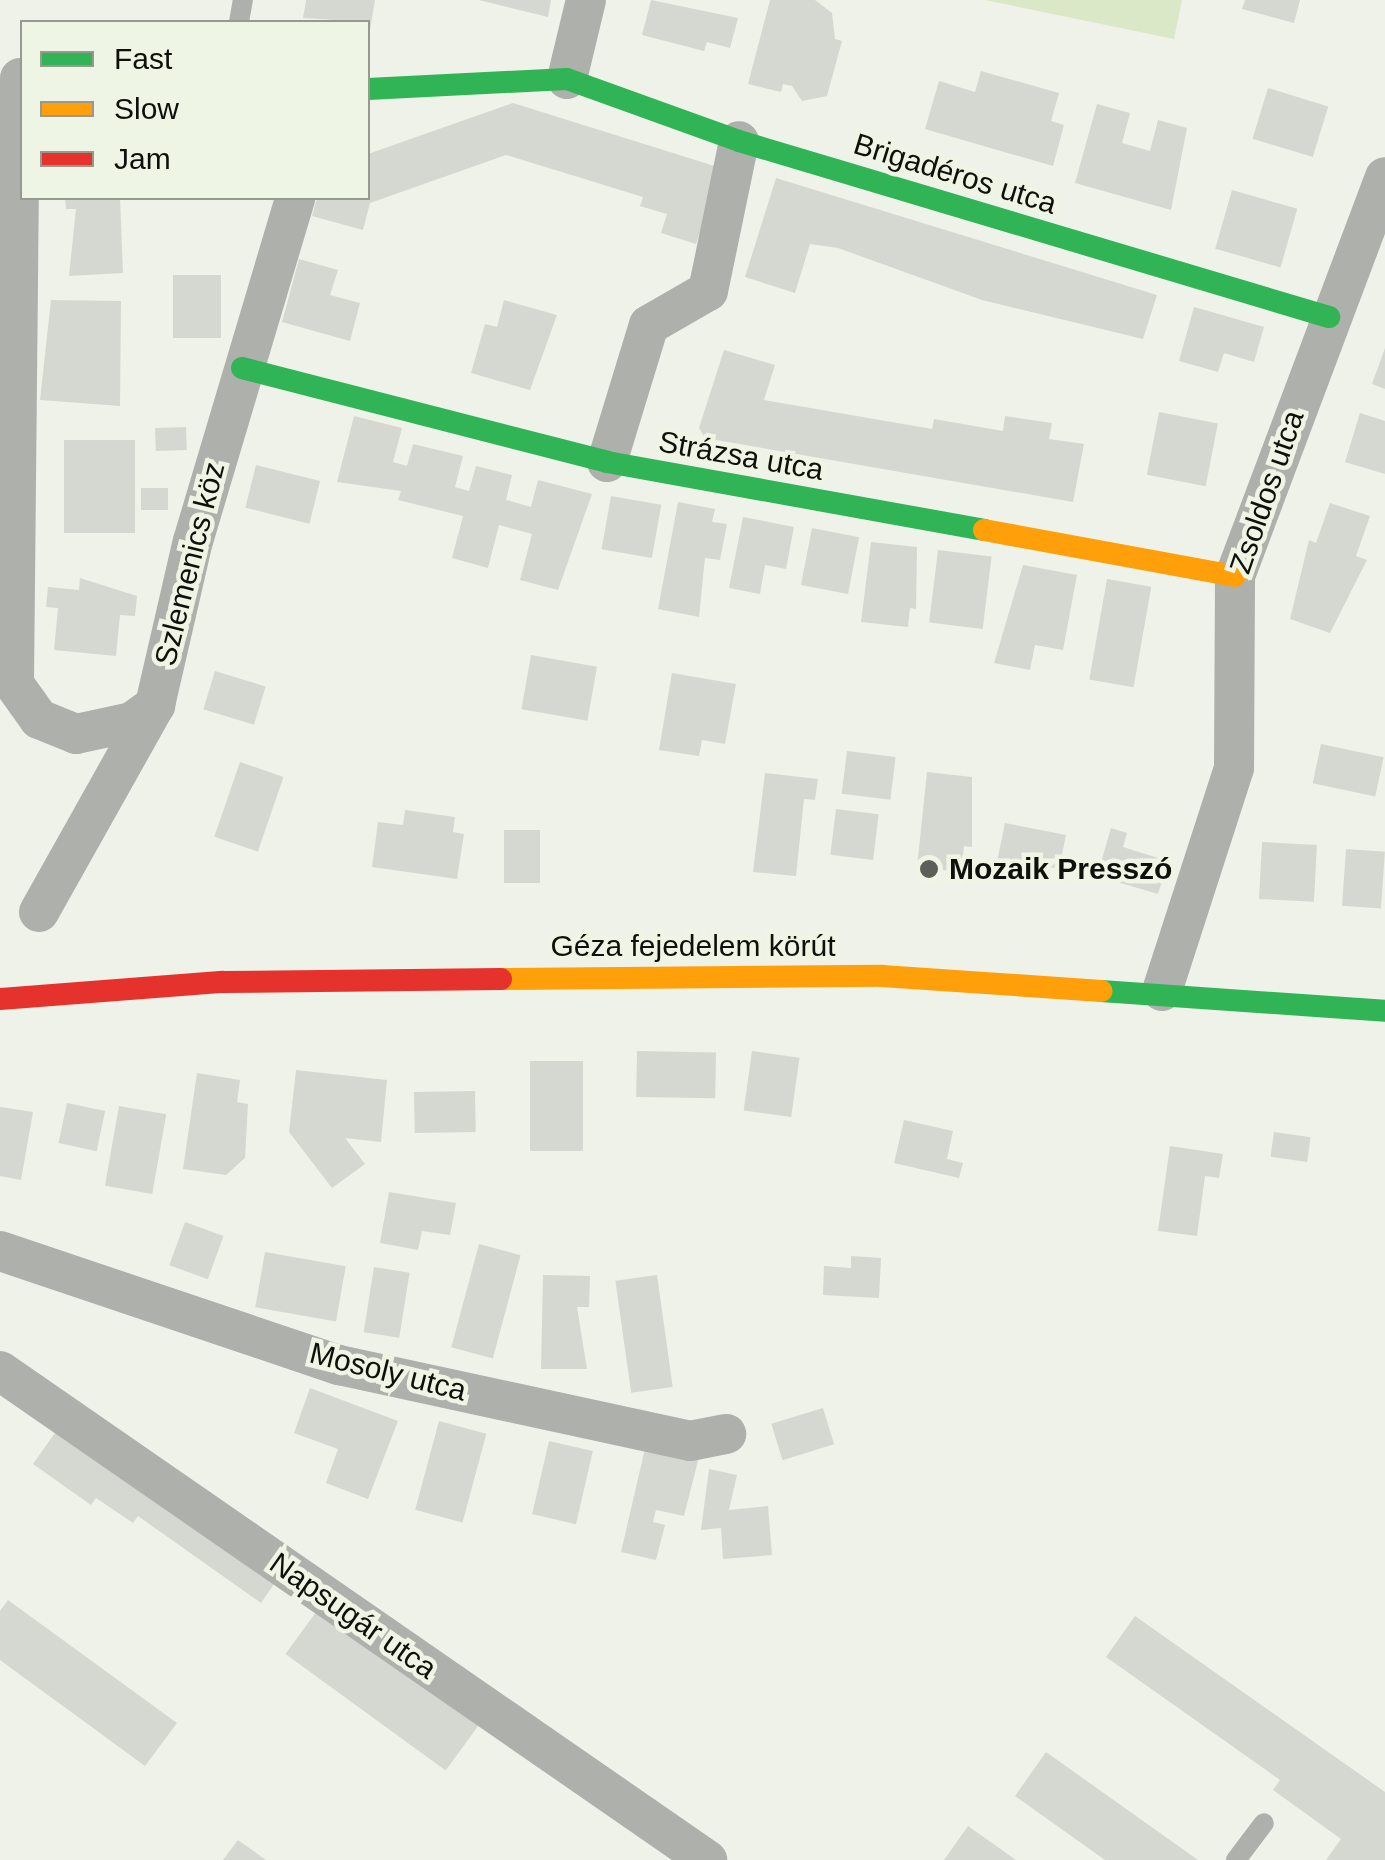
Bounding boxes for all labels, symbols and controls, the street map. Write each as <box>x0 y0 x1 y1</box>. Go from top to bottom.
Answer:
legend <box>20 20 370 200</box>
text: Fast <box>114 42 172 75</box>
text: Slow <box>114 92 179 125</box>
street label: Brigadéros utca <box>849 126 1061 222</box>
text: Jam <box>114 142 171 175</box>
street label: Zsoldos utca <box>1222 406 1312 578</box>
street label: Strázsa utca <box>656 424 826 488</box>
street label: Szlemenics köz <box>147 459 233 669</box>
place label: Mozaik Presszó <box>949 851 1172 887</box>
marker: Mozaik Presszó <box>918 858 940 880</box>
street label: Géza fejedelem körút <box>550 928 836 964</box>
street label: Mosoly utca <box>306 1335 470 1409</box>
street label: Napsugár utca <box>263 1545 443 1687</box>

